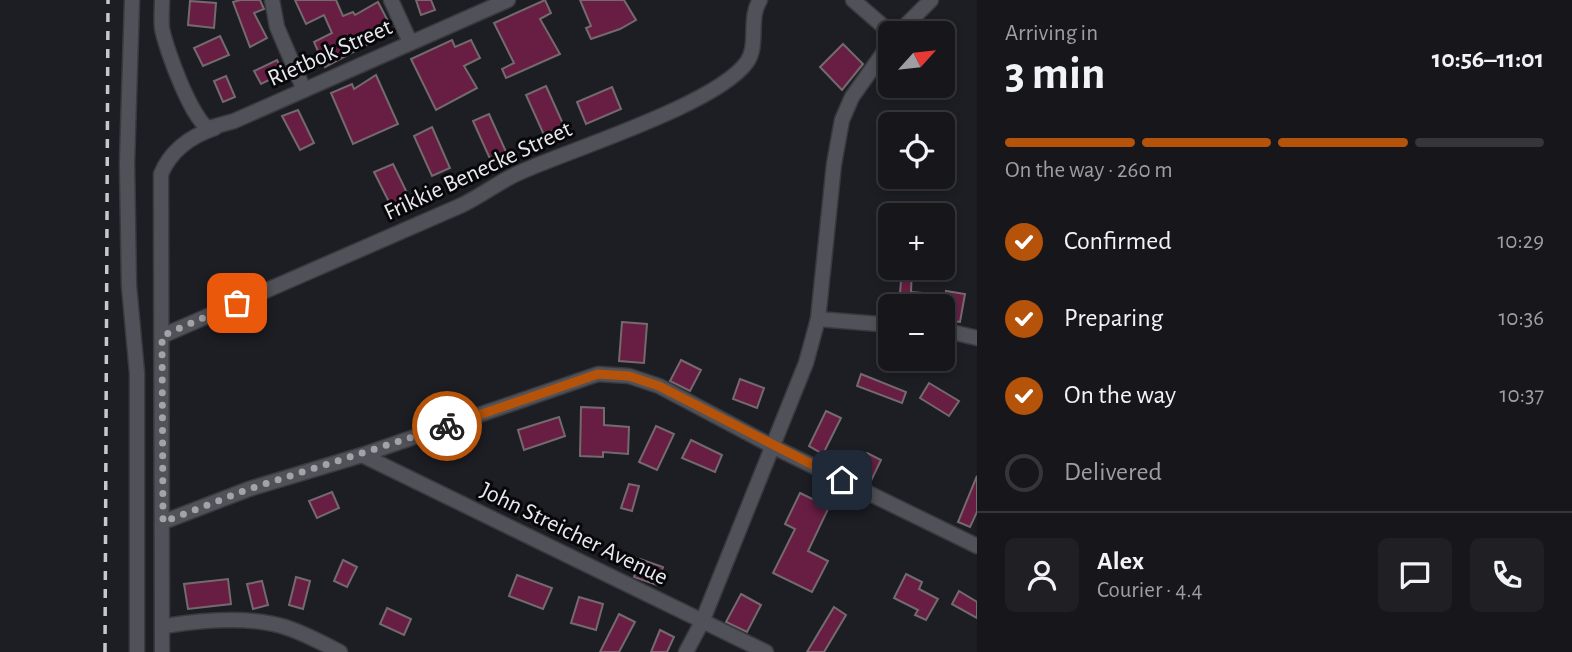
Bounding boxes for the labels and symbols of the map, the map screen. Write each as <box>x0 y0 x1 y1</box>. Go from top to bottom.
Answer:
street label: Rietbok Street <box>264 15 396 91</box>
north arrow <box>878 21 956 98</box>
street label: Frikkie Benecke Street <box>380 117 576 225</box>
pin <box>207 273 267 333</box>
courier <box>412 391 482 461</box>
pin <box>812 450 872 510</box>
street label: John Streicher Avenue <box>476 478 672 590</box>

